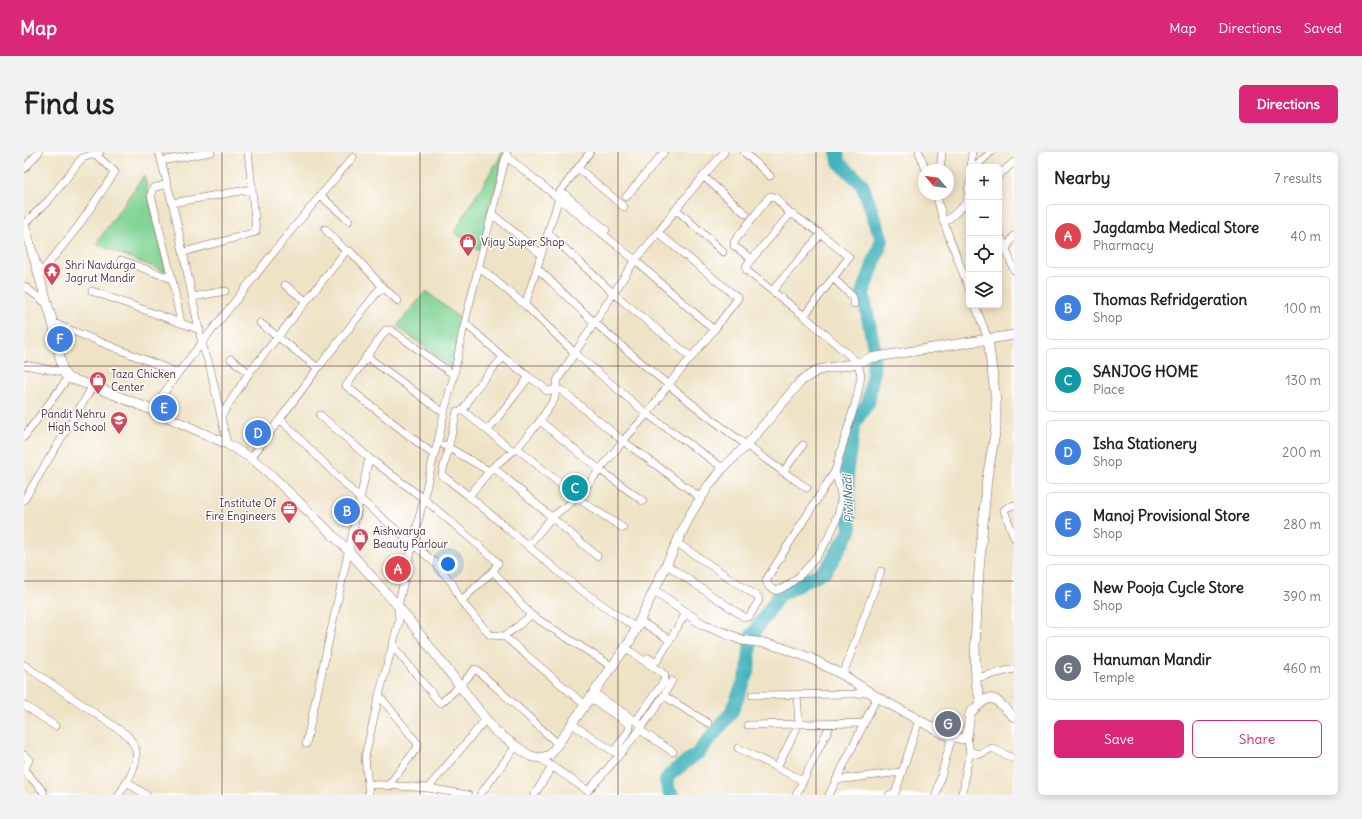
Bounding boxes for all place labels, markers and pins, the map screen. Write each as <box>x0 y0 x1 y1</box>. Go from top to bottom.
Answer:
shop icon: Vijay Super Shop <box>458 232 478 257</box>
place label: Vijay Super Shop <box>481 235 565 249</box>
place label: Shri Navdurga Jagrut Mandir <box>65 258 136 285</box>
temple icon: Shri Navdurga Jagrut Mandir <box>42 261 62 286</box>
pin: F <box>47 324 73 354</box>
place label: Taza Chicken Center <box>111 367 176 394</box>
shop icon: Taza Chicken Center <box>88 370 108 395</box>
pin: E <box>151 393 177 423</box>
place label: Pandit Nehru High School <box>41 407 107 434</box>
school or university icon: Pandit Nehru High School <box>109 410 129 435</box>
pin: D <box>245 418 271 448</box>
pin: C <box>562 473 588 503</box>
place label: Institute Of Fire Engineers <box>206 496 276 523</box>
pin: B <box>334 496 360 526</box>
office icon: Institute Of Fire Engineers <box>279 499 299 524</box>
place label: Aishwarya Beauty Parlour <box>373 524 449 551</box>
shop icon: Aishwarya Beauty Parlour <box>350 527 370 552</box>
pin: A <box>385 554 411 584</box>
pin: G <box>935 709 961 739</box>

